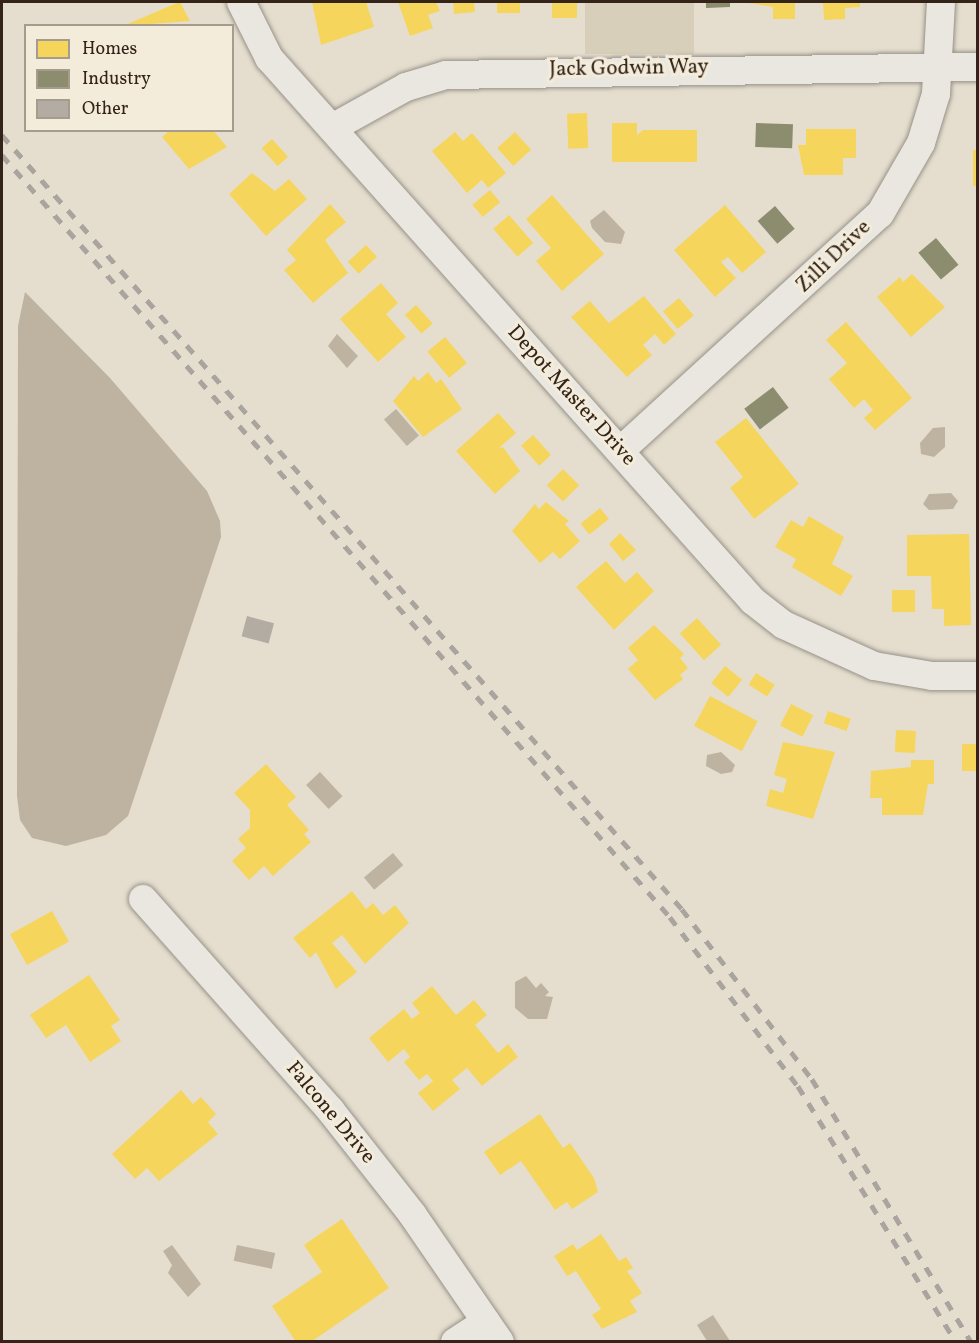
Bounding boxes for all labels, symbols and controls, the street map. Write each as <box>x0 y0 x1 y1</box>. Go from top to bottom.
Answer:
legend <box>24 24 234 132</box>
text: Homes <box>82 37 137 62</box>
street label: Jack Godwin Way <box>549 55 709 83</box>
text: Industry <box>82 67 151 92</box>
text: Other <box>82 97 128 122</box>
street label: Zilli Drive <box>791 215 877 299</box>
street label: Depot Master Drive <box>501 321 641 471</box>
street label: Falcone Drive <box>280 1057 380 1169</box>

